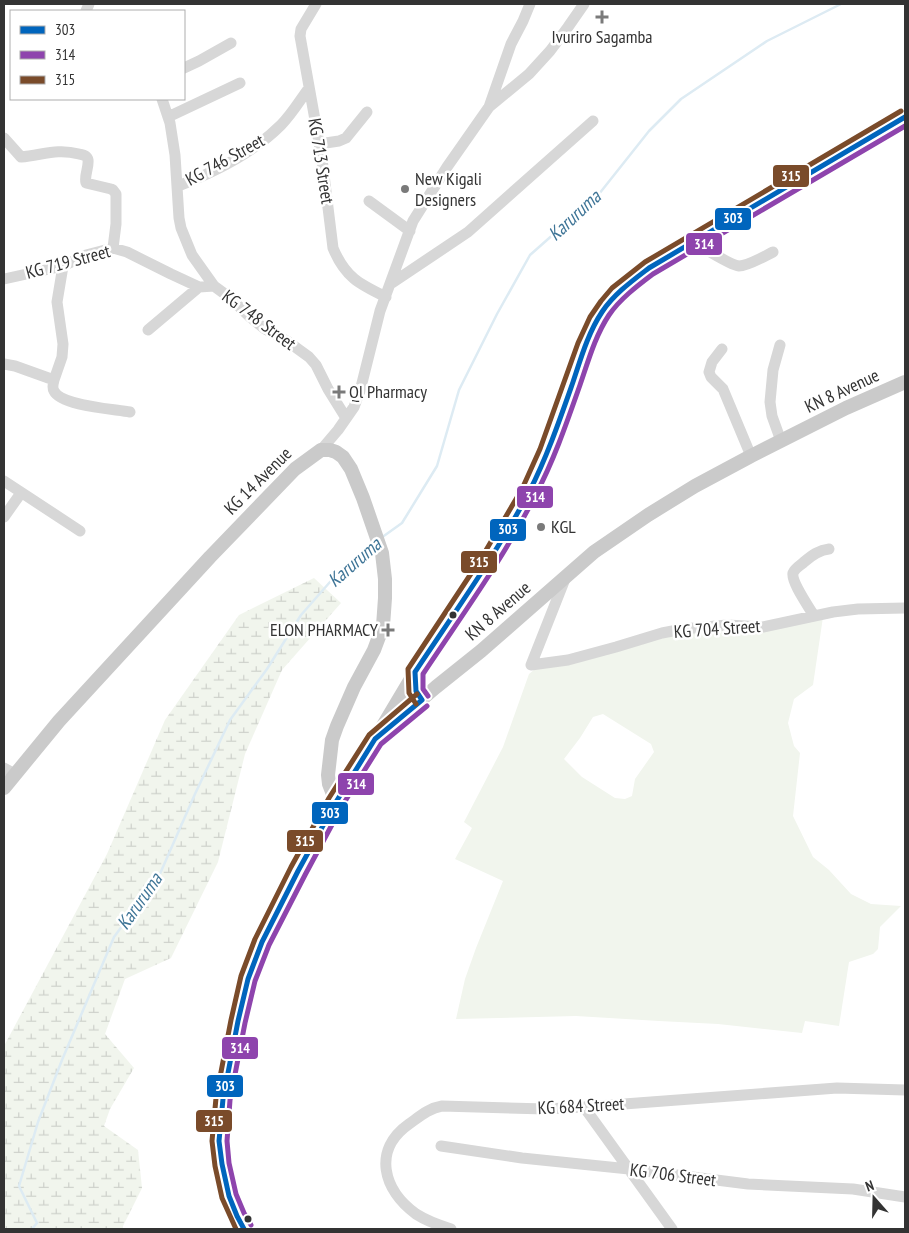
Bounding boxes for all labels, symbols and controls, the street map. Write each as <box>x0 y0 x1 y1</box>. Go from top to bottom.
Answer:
legend <box>10 10 185 100</box>
marker: Ivuriro Sagamba <box>595 10 609 24</box>
text: 303 <box>55 20 75 39</box>
place label: Ivuriro Sagamba <box>552 25 652 48</box>
text: 314 <box>55 45 76 64</box>
text: 315 <box>55 70 75 89</box>
street label: KG 713 Street <box>303 116 340 206</box>
street label: KG 746 Street <box>181 128 268 191</box>
line badge: 315 <box>772 164 810 188</box>
place label: New Kigali Designers <box>415 167 482 211</box>
text: 315 <box>781 167 801 185</box>
marker: New Kigali Designers <box>399 183 411 195</box>
water label: Karuruma <box>543 184 606 245</box>
line badge: 303 <box>714 207 752 231</box>
text: 303 <box>723 209 743 227</box>
line badge: 314 <box>685 232 723 256</box>
text: 314 <box>694 235 714 253</box>
street label: KG 719 Street <box>23 239 113 284</box>
street label: KG 748 Street <box>218 284 301 355</box>
street label: KN 8 Avenue <box>801 363 883 418</box>
place label: Ql Pharmacy <box>349 380 427 403</box>
marker: Ql Pharmacy <box>333 386 345 398</box>
street label: KG 14 Avenue <box>219 442 296 519</box>
line badge: 314 <box>516 485 554 509</box>
text: 314 <box>525 488 545 506</box>
place label: KGL <box>551 515 576 538</box>
line badge: 303 <box>489 518 527 542</box>
text: 303 <box>498 520 518 538</box>
marker: KGL <box>535 521 547 533</box>
water label: Karuruma <box>322 531 387 592</box>
line badge: 315 <box>460 550 498 574</box>
text: 315 <box>469 553 489 571</box>
street label: KN 8 Avenue <box>460 576 535 645</box>
unlabelled marker <box>448 610 458 620</box>
street label: KG 704 Street <box>673 614 761 643</box>
place label: ELON PHARMACY <box>270 618 379 641</box>
marker: ELON PHARMACY <box>382 624 394 636</box>
line badge: 314 <box>337 772 375 796</box>
text: 314 <box>346 775 366 793</box>
line badge: 303 <box>311 801 349 825</box>
text: 303 <box>320 804 340 822</box>
line badge: 315 <box>286 829 324 853</box>
text: 315 <box>295 832 315 850</box>
water label: Karuruma <box>111 867 168 934</box>
line badge: 314 <box>221 1036 259 1060</box>
text: 314 <box>230 1039 250 1057</box>
line badge: 303 <box>206 1074 244 1098</box>
text: 303 <box>215 1077 235 1095</box>
street label: KG 684 Street <box>537 1092 625 1119</box>
line badge: 315 <box>195 1109 233 1133</box>
text: 315 <box>204 1112 224 1130</box>
street label: KG 706 Street <box>629 1158 717 1191</box>
north arrow <box>849 1173 899 1223</box>
text: N <box>863 1176 876 1196</box>
unlabelled marker <box>243 1214 253 1224</box>

